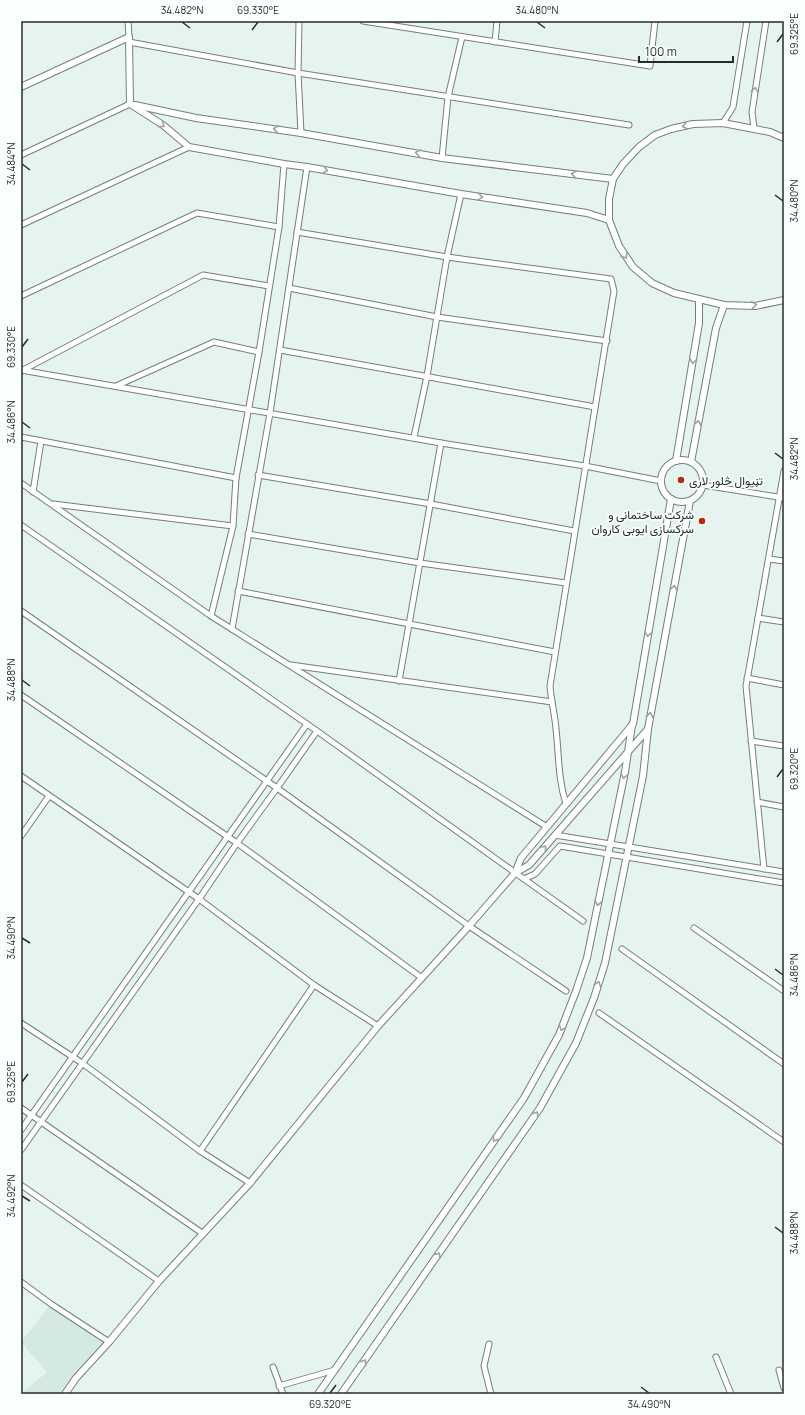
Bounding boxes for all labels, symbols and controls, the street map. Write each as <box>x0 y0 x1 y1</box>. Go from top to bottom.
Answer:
text: 34.482°N <box>161 3 203 17</box>
text: 69.330°E <box>237 3 279 17</box>
text: 34.480°N <box>516 3 559 17</box>
text: 69.325°E <box>787 13 801 55</box>
scale bar <box>639 38 733 64</box>
text: 100 m <box>645 43 677 60</box>
one-way arrow <box>750 86 759 93</box>
one-way arrow <box>158 120 165 127</box>
one-way arrow <box>681 122 688 130</box>
one-way arrow <box>273 126 279 134</box>
text: 34.484°N <box>4 142 18 185</box>
one-way arrow <box>415 150 421 158</box>
one-way arrow <box>321 165 328 173</box>
one-way arrow <box>571 170 577 179</box>
text: 34.480°N <box>787 179 801 222</box>
one-way arrow <box>477 192 483 201</box>
one-way arrow <box>620 251 627 258</box>
one-way arrow <box>751 301 757 310</box>
text: 69.330°E <box>4 326 18 368</box>
one-way arrow <box>689 358 697 364</box>
text: 34.486°N <box>4 400 18 444</box>
one-way arrow <box>693 420 702 427</box>
text: 34.482°N <box>787 438 801 480</box>
place label: تڼیوال څلور لاری <box>689 472 763 489</box>
marker: تڼیوال څلور لاری <box>676 475 686 485</box>
place label: شرکت ساختمانی و سرکسازی ایوبی کاروان <box>591 506 694 537</box>
marker: شرکت ساختمانی و سرکسازی ایوبی کاروان <box>697 516 707 526</box>
one-way arrow <box>669 584 678 591</box>
one-way arrow <box>644 631 653 637</box>
text: 34.488°N <box>4 659 18 701</box>
one-way arrow <box>646 712 654 719</box>
text: 69.320°E <box>787 748 801 790</box>
one-way arrow <box>620 773 629 779</box>
one-way arrow <box>539 845 546 853</box>
one-way arrow <box>594 900 603 906</box>
text: 34.490°N <box>4 916 18 960</box>
text: 34.486°N <box>787 953 801 997</box>
one-way arrow <box>593 981 602 988</box>
one-way arrow <box>558 1024 566 1031</box>
text: 69.325°E <box>4 1061 18 1103</box>
one-way arrow <box>531 1111 539 1118</box>
one-way arrow <box>492 1135 500 1142</box>
text: 34.492°N <box>4 1174 18 1217</box>
text: 34.488°N <box>787 1212 801 1254</box>
one-way arrow <box>433 1252 441 1259</box>
one-way arrow <box>359 1359 367 1366</box>
text: 69.320°E <box>309 1397 351 1411</box>
text: 34.490°N <box>627 1397 671 1411</box>

